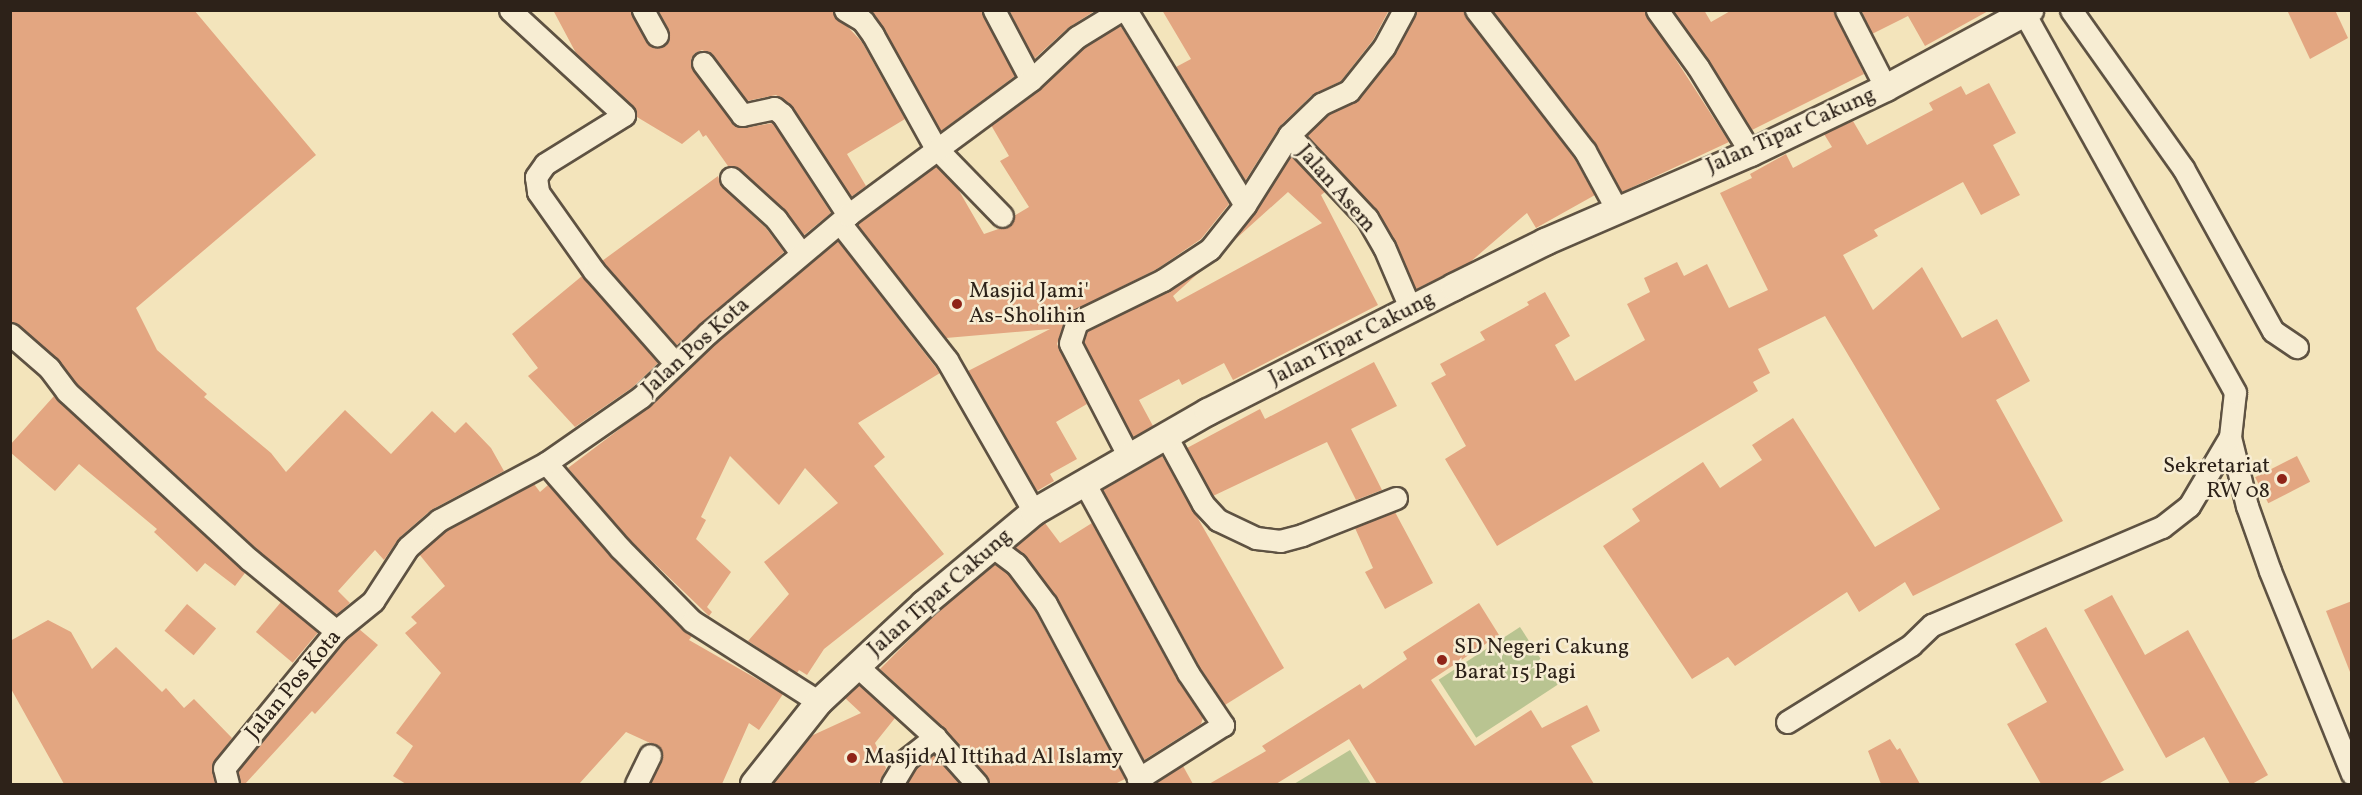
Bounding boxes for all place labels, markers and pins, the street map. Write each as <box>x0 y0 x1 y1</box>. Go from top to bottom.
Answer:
place label: Masjid Jami' As-Sholihin <box>969 278 1089 330</box>
marker: Masjid Jami' As-Sholihin <box>950 297 964 311</box>
place label: Sekretariat RW 08 <box>2163 453 2270 505</box>
marker: Sekretariat RW 08 <box>2275 472 2289 486</box>
place label: SD Negeri Cakung Barat 15 Pagi <box>1454 634 1629 686</box>
marker: SD Negeri Cakung Barat 15 Pagi <box>1435 653 1449 667</box>
place label: Masjid Al Ittihad Al Islamy <box>864 745 1123 771</box>
marker: Masjid Al Ittihad Al Islamy <box>845 751 859 765</box>

